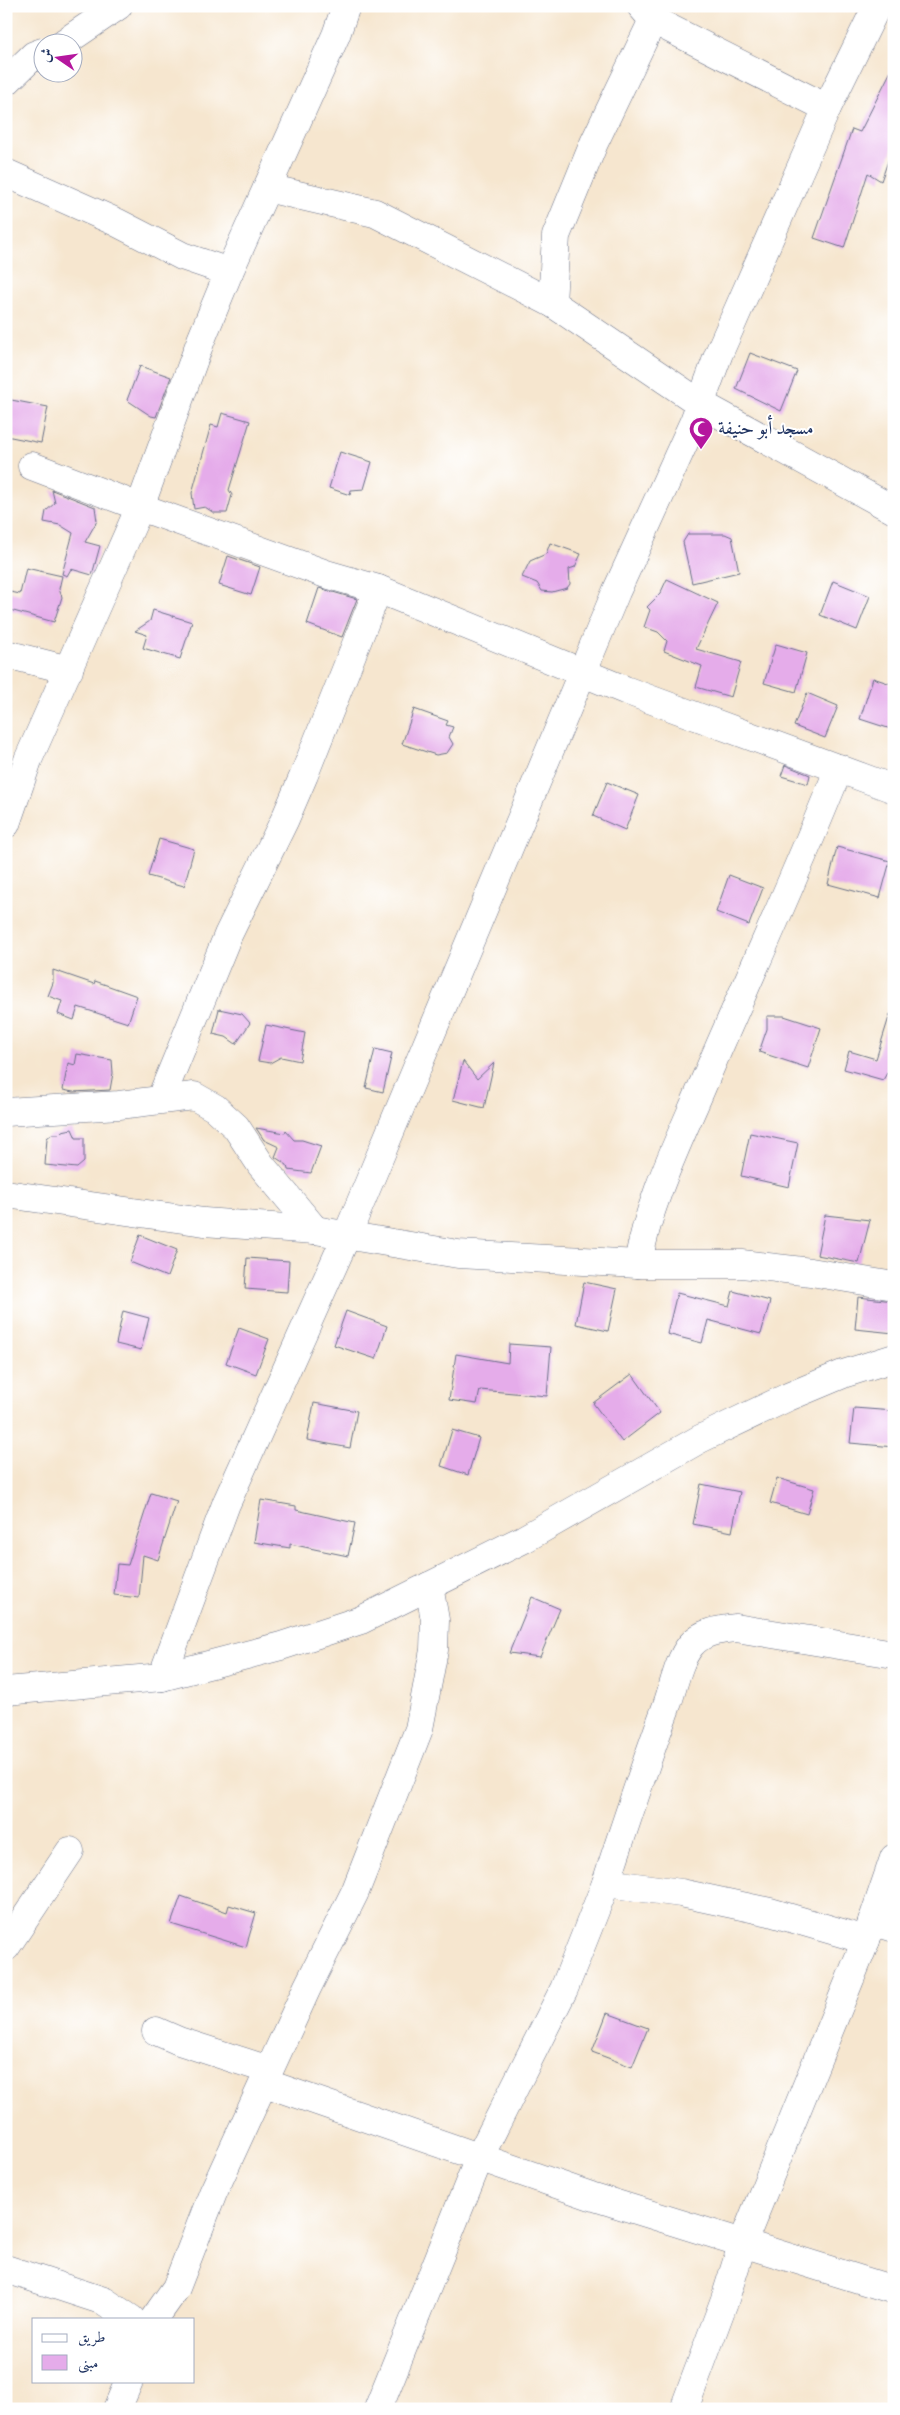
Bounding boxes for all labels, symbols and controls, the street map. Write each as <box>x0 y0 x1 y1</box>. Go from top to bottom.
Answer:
north arrow <box>32 32 82 82</box>
text: ش <box>36 46 58 64</box>
place label: مسجد أبو حنيفة <box>718 415 814 442</box>
mosque icon: مسجد أبو حنيفة <box>688 416 714 450</box>
legend <box>32 2318 195 2382</box>
text: طريق <box>78 2328 105 2349</box>
text: مبنى <box>78 2354 98 2375</box>

